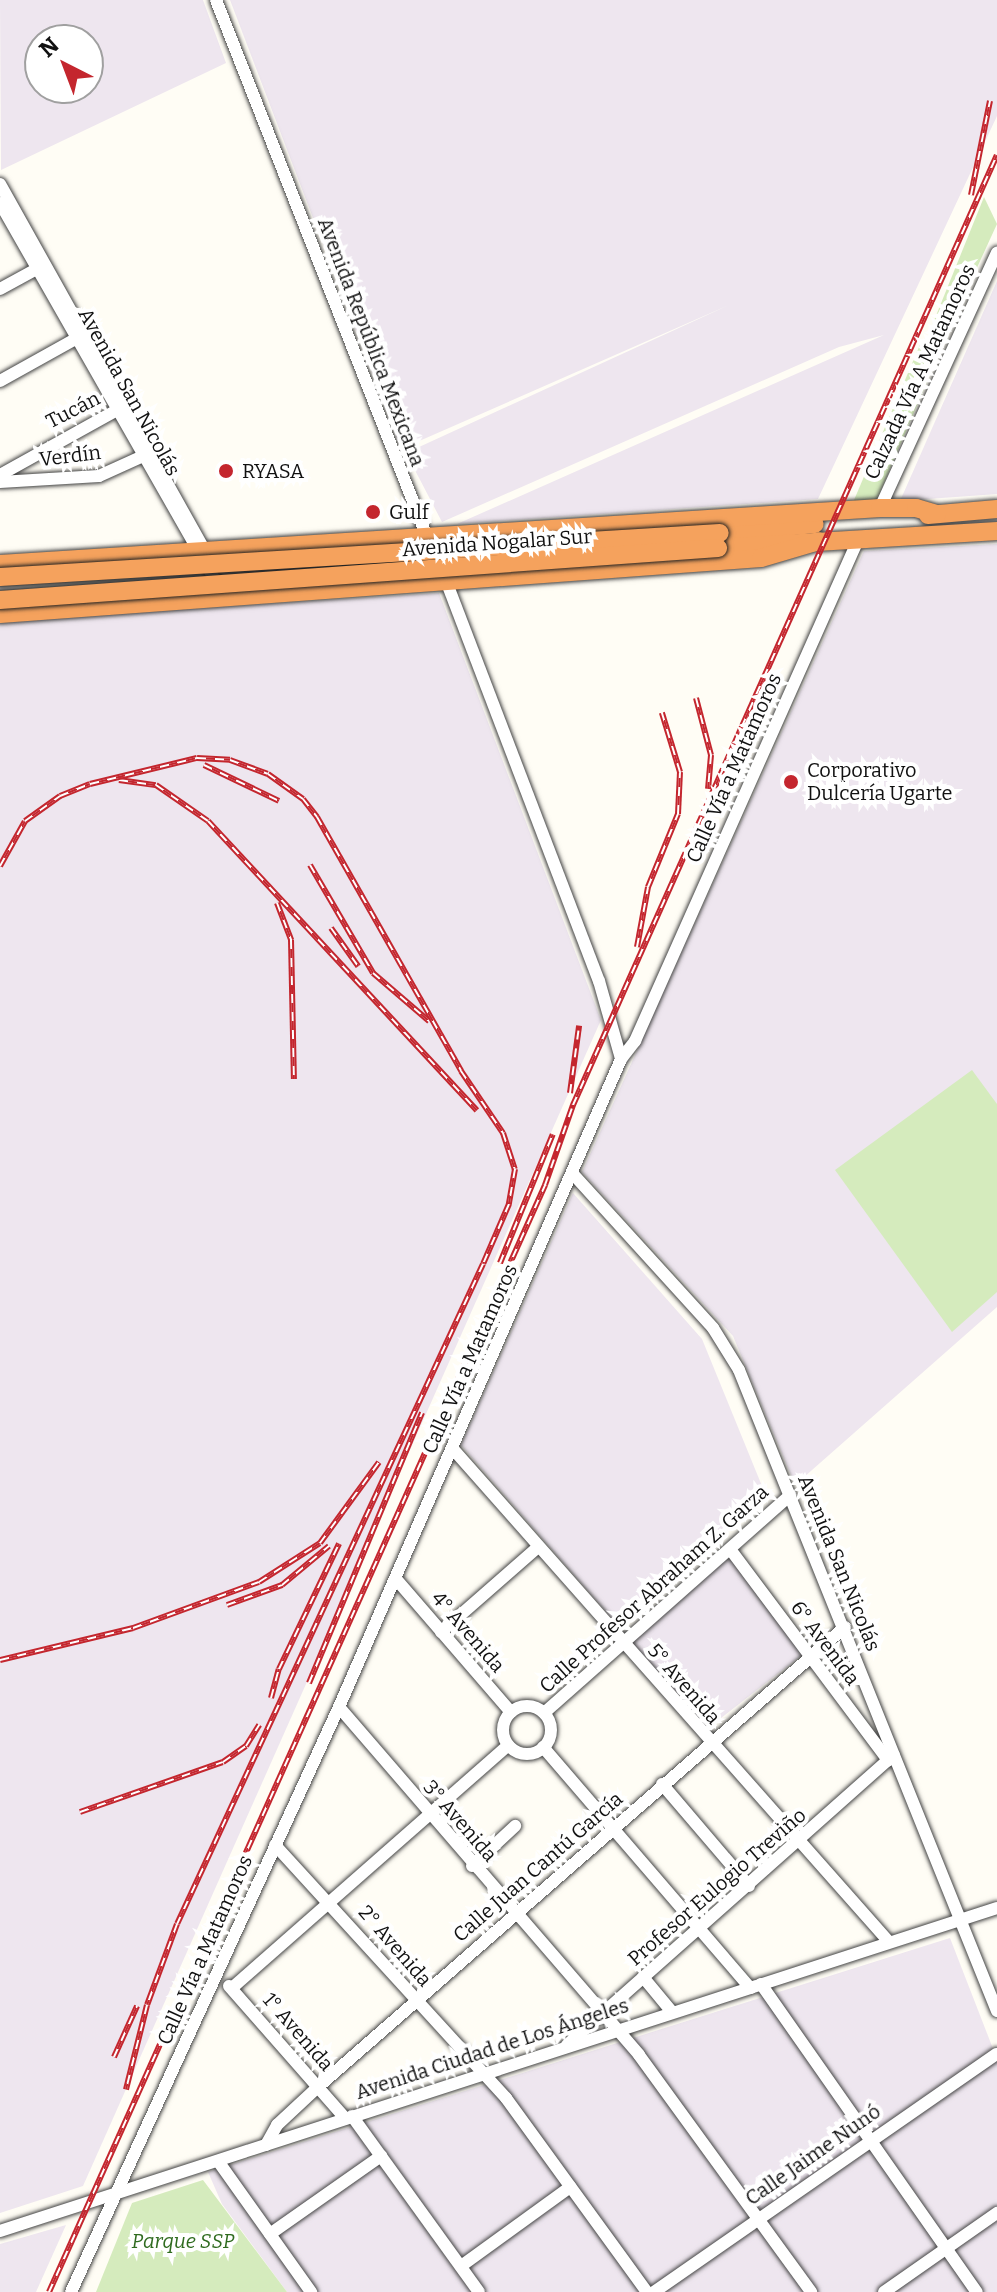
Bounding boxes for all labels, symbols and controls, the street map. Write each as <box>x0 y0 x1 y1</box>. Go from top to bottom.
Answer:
north arrow <box>24 24 104 104</box>
text: N <box>34 32 64 63</box>
street label: Avenida República Mexicana <box>312 214 430 470</box>
street label: Calzada Vía A Matamoros <box>860 261 980 483</box>
street label: Avenida San Nicolás <box>73 304 185 480</box>
street label: Tucán <box>42 386 104 434</box>
street label: Verdín <box>38 440 102 472</box>
place label: RYASA <box>242 459 304 483</box>
marker: RYASA <box>217 462 235 480</box>
place label: Gulf <box>389 500 429 524</box>
marker: Gulf <box>364 503 382 521</box>
street label: Avenida Nogalar Sur <box>401 524 593 562</box>
street label: Calle Vía a Matamoros <box>681 669 787 867</box>
place label: Corporativo Dulcería Ugarte <box>807 758 953 805</box>
marker: Corporativo Dulcería Ugarte <box>782 773 800 791</box>
street label: Calle Vía a Matamoros <box>417 1260 523 1458</box>
street label: Avenida San Nicolás <box>793 1471 885 1655</box>
street label: Calle Profesor Abraham Z. Garza <box>535 1480 773 1698</box>
street label: 4° Avenida <box>426 1587 510 1677</box>
street label: 6° Avenida <box>785 1596 865 1690</box>
street label: 5° Avenida <box>643 1639 725 1729</box>
street label: 3° Avenida <box>418 1775 502 1867</box>
street label: Calle Juan Cantú García <box>448 1787 628 1947</box>
street label: Profesor Eulogio Treviño <box>623 1803 811 1971</box>
street label: Calle Vía a Matamoros <box>152 1851 258 2049</box>
street label: 2° Avenida <box>353 1901 437 1991</box>
street label: 1° Avenida <box>258 1988 338 2076</box>
street label: Avenida Ciudad de Los Ángeles <box>352 1993 632 2105</box>
street label: Calle Jaime Nunó <box>741 2099 885 2211</box>
park label: Parque SSP <box>132 2229 234 2253</box>

